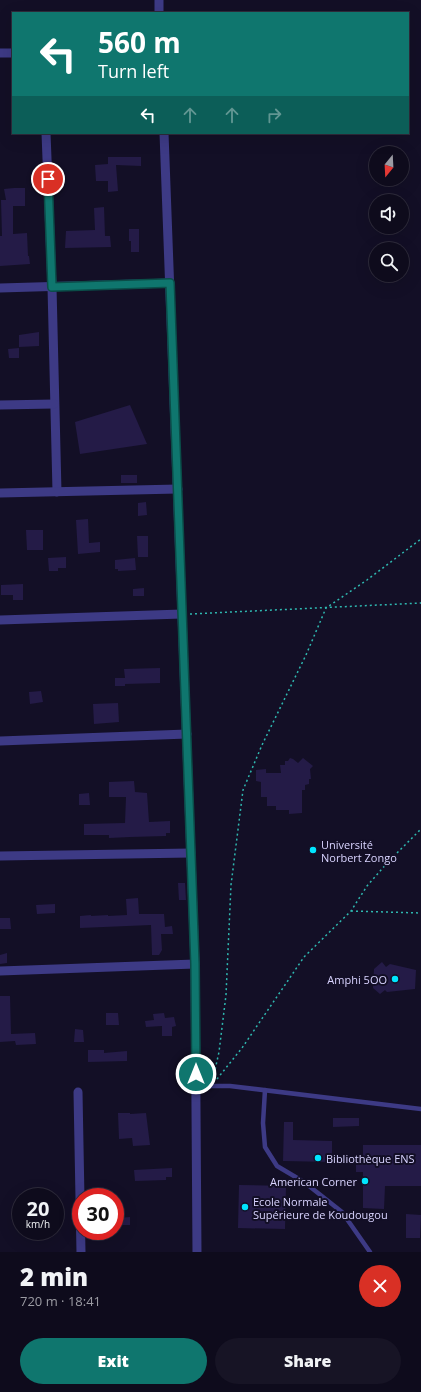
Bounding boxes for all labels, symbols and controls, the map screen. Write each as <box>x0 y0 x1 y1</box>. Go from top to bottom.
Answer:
text: 560 m <box>98 23 181 61</box>
icon: left <box>32 28 84 80</box>
text: Turn left <box>98 59 169 83</box>
icon: left <box>137 104 159 126</box>
icon: ahead <box>179 104 201 126</box>
icon: ahead <box>221 104 243 126</box>
icon: right <box>263 104 285 126</box>
north arrow <box>369 146 409 186</box>
map controls <box>369 146 409 282</box>
pin <box>31 162 65 196</box>
icon: arrive <box>37 168 59 190</box>
button: sound <box>369 194 409 234</box>
button: search <box>369 242 409 282</box>
place label: Université Norbert Zongo <box>321 837 397 865</box>
marker: Université Norbert Zongo <box>308 845 318 855</box>
place label: Amphi 5OO <box>327 972 387 987</box>
marker: Amphi 5OO <box>390 974 400 984</box>
position arrow <box>175 1053 217 1095</box>
place label: Bibliothèque ENS <box>326 1151 415 1166</box>
marker: Bibliothèque ENS <box>313 1153 323 1163</box>
place label: American Corner <box>270 1174 357 1189</box>
marker: American Corner <box>360 1176 370 1186</box>
speed limit sign: 30 <box>72 1188 124 1240</box>
place label: Ecole Normale Supérieure de Koudougou <box>253 1194 388 1222</box>
text: 20 <box>27 1195 49 1222</box>
marker: Ecole Normale Supérieure de Koudougou <box>240 1202 250 1212</box>
text: km/h <box>26 1217 50 1231</box>
text: 2 min <box>20 1260 88 1293</box>
button: close <box>359 1265 401 1307</box>
text: 720 m · 18:41 <box>20 1292 101 1310</box>
button: Exit <box>20 1338 207 1384</box>
button: Share <box>215 1338 401 1384</box>

